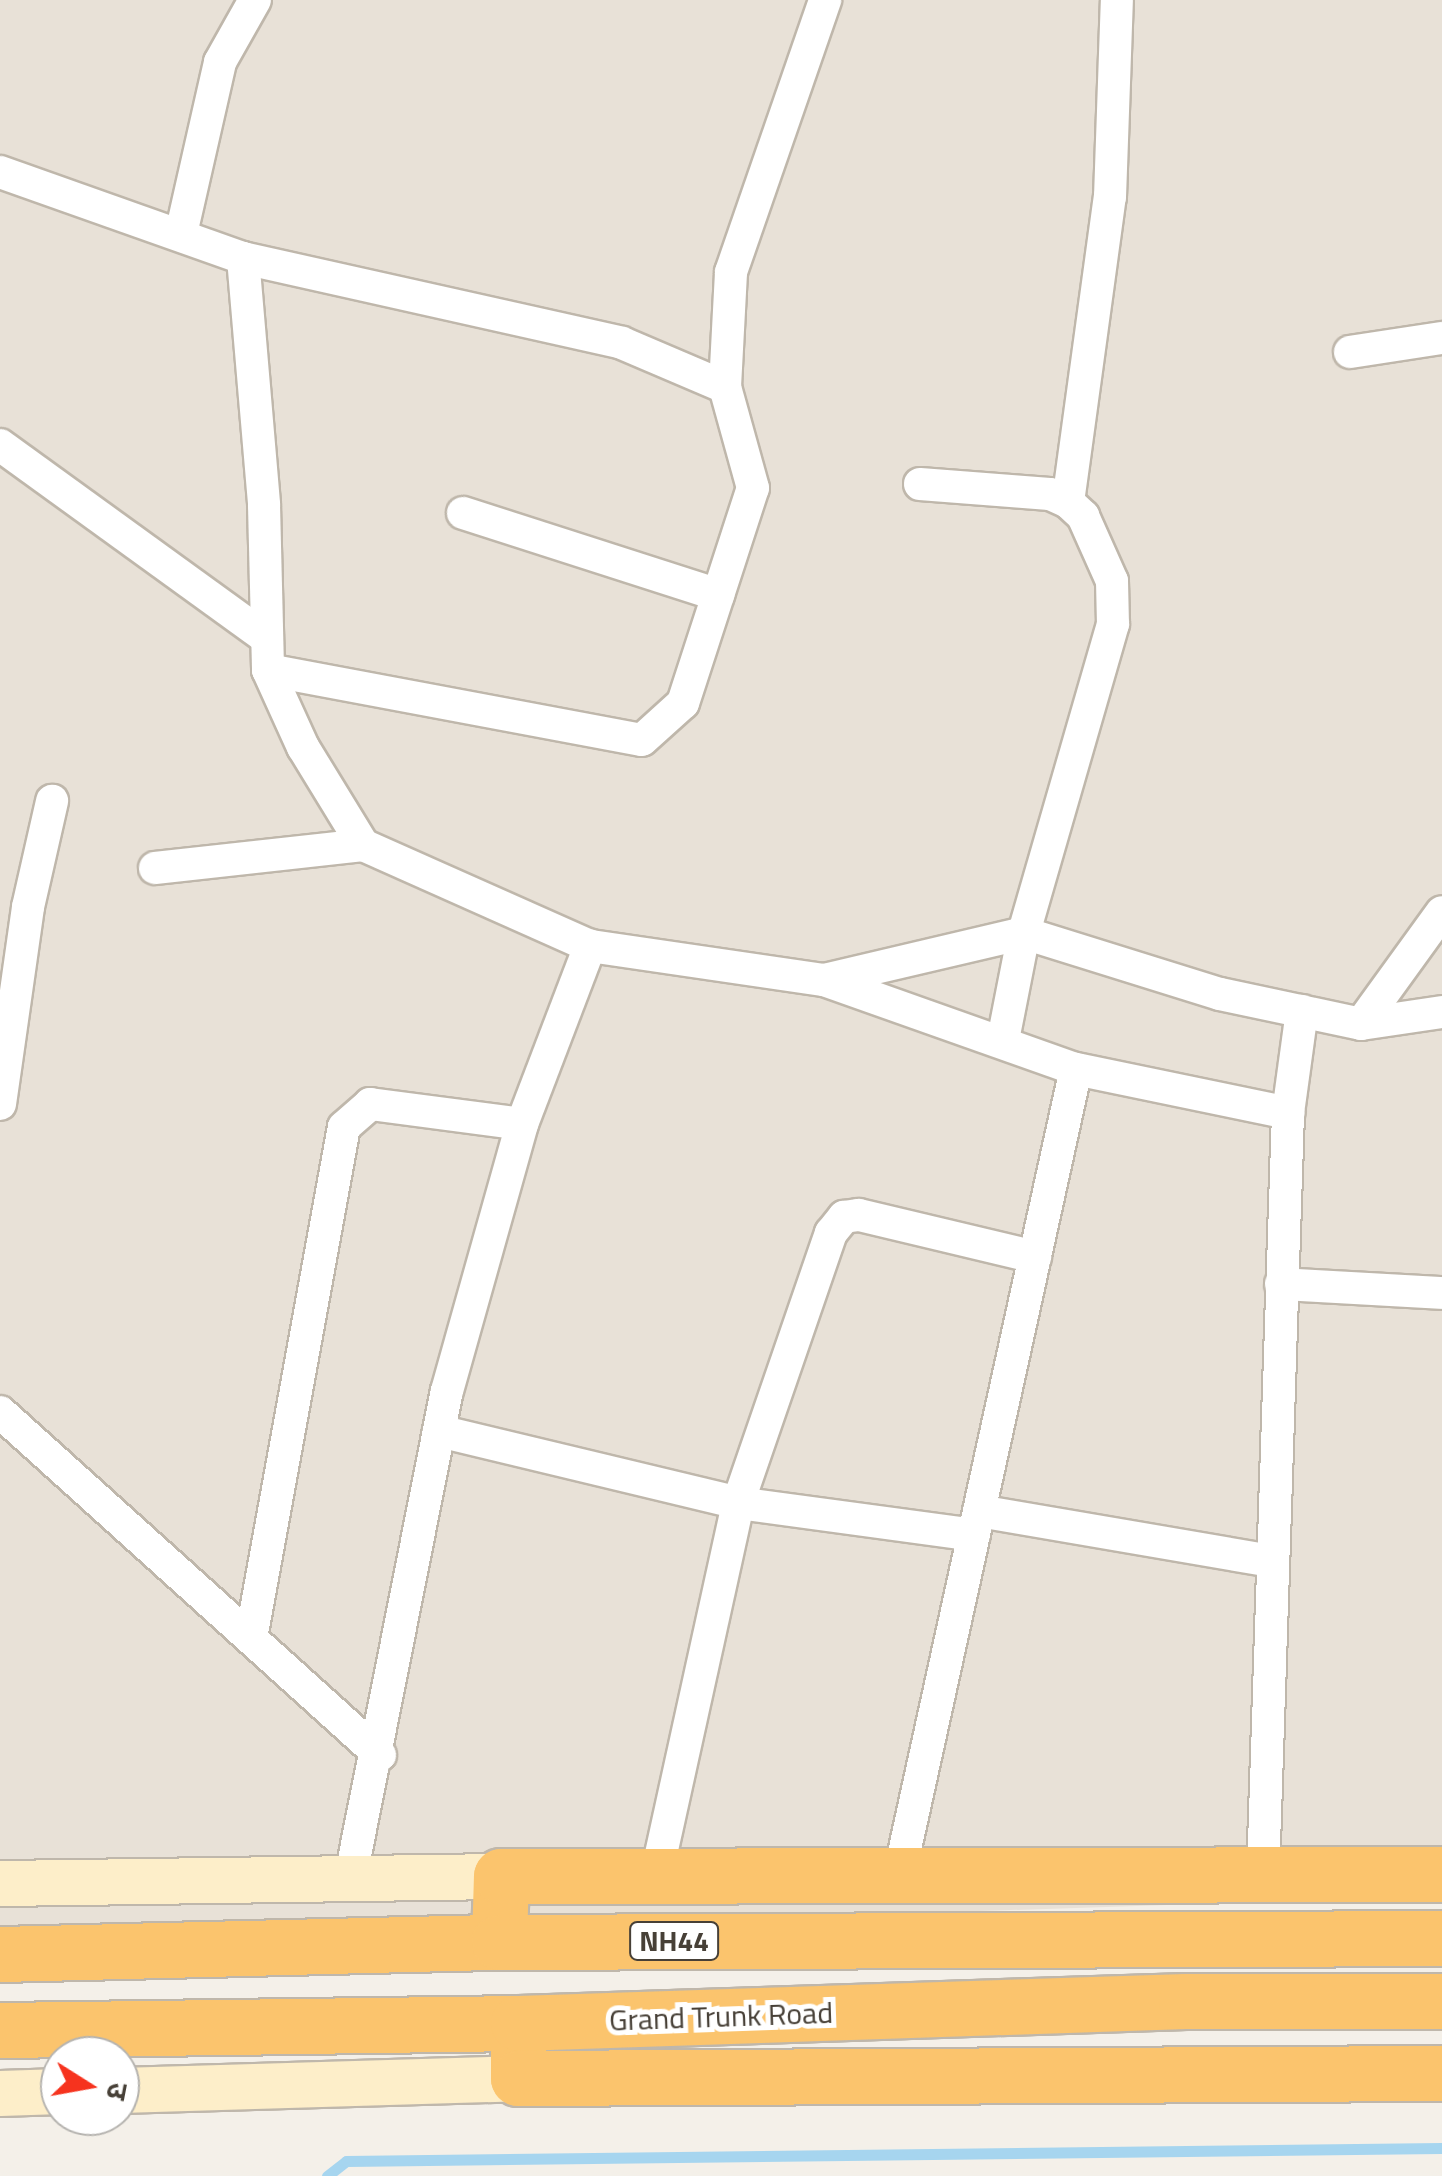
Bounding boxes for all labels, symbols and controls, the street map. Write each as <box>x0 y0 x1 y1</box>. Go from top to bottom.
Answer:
road number: NH44 <box>629 1918 719 1964</box>
street label: Grand Trunk Road <box>608 1994 834 2038</box>
north arrow <box>40 2036 140 2136</box>
text: उ <box>95 2079 141 2104</box>

